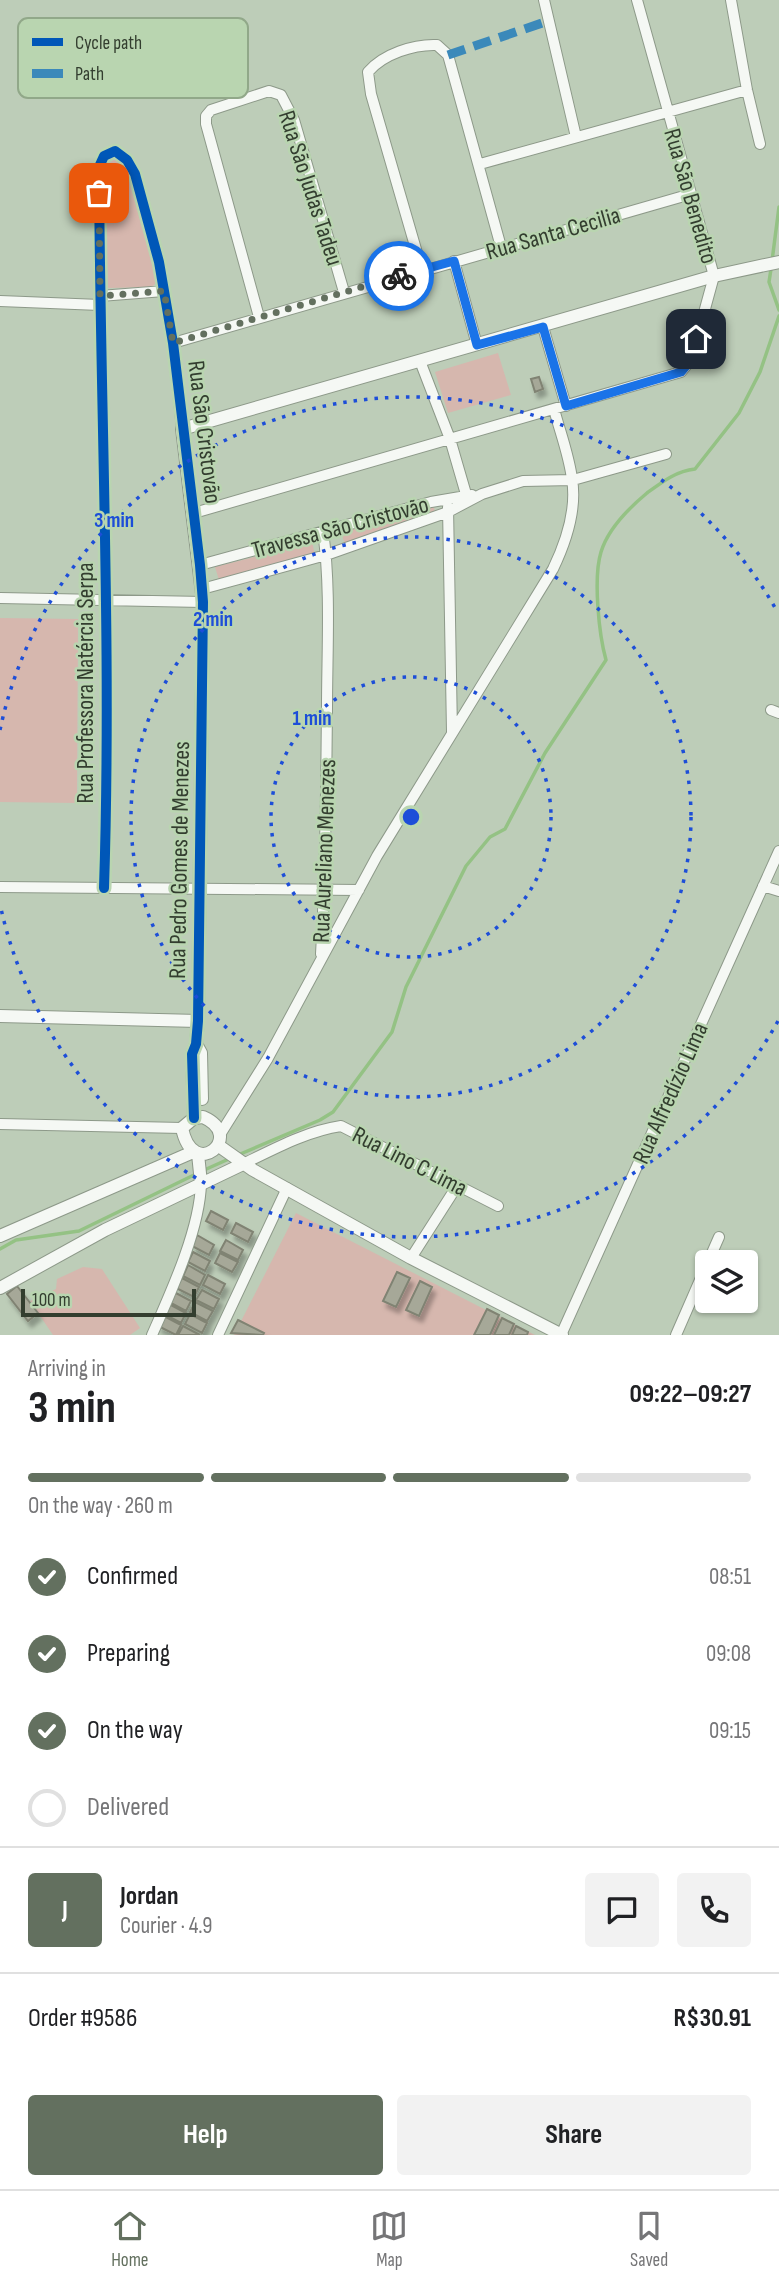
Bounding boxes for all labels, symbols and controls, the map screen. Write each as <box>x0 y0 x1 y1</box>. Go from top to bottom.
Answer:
legend <box>18 18 248 98</box>
text: Cycle path <box>75 32 142 55</box>
text: Path <box>75 63 104 86</box>
street label: Rua São Judas Tadeu <box>272 107 349 269</box>
street label: Rua São Benedito <box>657 125 724 267</box>
pin <box>69 163 129 223</box>
icon: bag <box>80 174 118 212</box>
street label: Rua Santa Cecilia <box>483 200 624 266</box>
courier <box>364 241 434 311</box>
icon: bike <box>380 257 418 295</box>
pin <box>666 309 726 369</box>
icon: home <box>677 320 715 358</box>
street label: Rua São Cristovão <box>181 359 228 505</box>
street label: Travessa São Cristovão <box>248 490 432 565</box>
text: 3 min <box>94 508 134 533</box>
street label: Rua Professora Natércia Serpa <box>71 562 100 804</box>
text: 2 min <box>193 607 233 632</box>
text: 1 min <box>292 706 332 731</box>
street label: Rua Pedro Gomes de Menezes <box>163 741 196 979</box>
street label: Rua Aureliano Menezes <box>307 759 342 943</box>
centre of rings <box>399 805 423 829</box>
street label: Rua Alfredízio Lima <box>626 1018 715 1168</box>
street label: Rua Lino C Lima <box>347 1120 472 1203</box>
map controls <box>695 1250 758 1313</box>
button: layers <box>695 1250 758 1313</box>
scale bar <box>21 1286 196 1318</box>
text: 100 m <box>32 1289 71 1312</box>
text: Arriving in <box>28 1355 106 1383</box>
text: 09:22–09:27 <box>629 1379 751 1410</box>
text: 3 min <box>28 1381 116 1436</box>
text: On the way · 260 m <box>28 1492 173 1520</box>
icon: check <box>28 1558 66 1596</box>
text: Confirmed <box>87 1561 178 1592</box>
text: 08:51 <box>709 1563 751 1591</box>
icon: check <box>28 1635 66 1673</box>
text: Preparing <box>87 1638 170 1669</box>
text: 09:08 <box>706 1640 751 1668</box>
icon: check <box>28 1712 66 1750</box>
text: On the way <box>87 1715 183 1746</box>
text: 09:15 <box>709 1717 751 1745</box>
text: Delivered <box>87 1792 169 1823</box>
button: chat <box>585 1873 659 1947</box>
button: phone <box>677 1873 751 1947</box>
text: Jordan <box>120 1881 178 1912</box>
text: J <box>62 1895 68 1926</box>
text: Courier · 4.9 <box>120 1912 212 1940</box>
text: Order #9586 <box>28 2003 137 2034</box>
text: R$30.91 <box>673 2003 751 2034</box>
button: Help <box>28 2095 383 2175</box>
button: Share <box>397 2095 751 2175</box>
tab: Home <box>111 2207 149 2272</box>
tab: Map <box>370 2207 408 2272</box>
tab: Saved <box>630 2207 668 2272</box>

